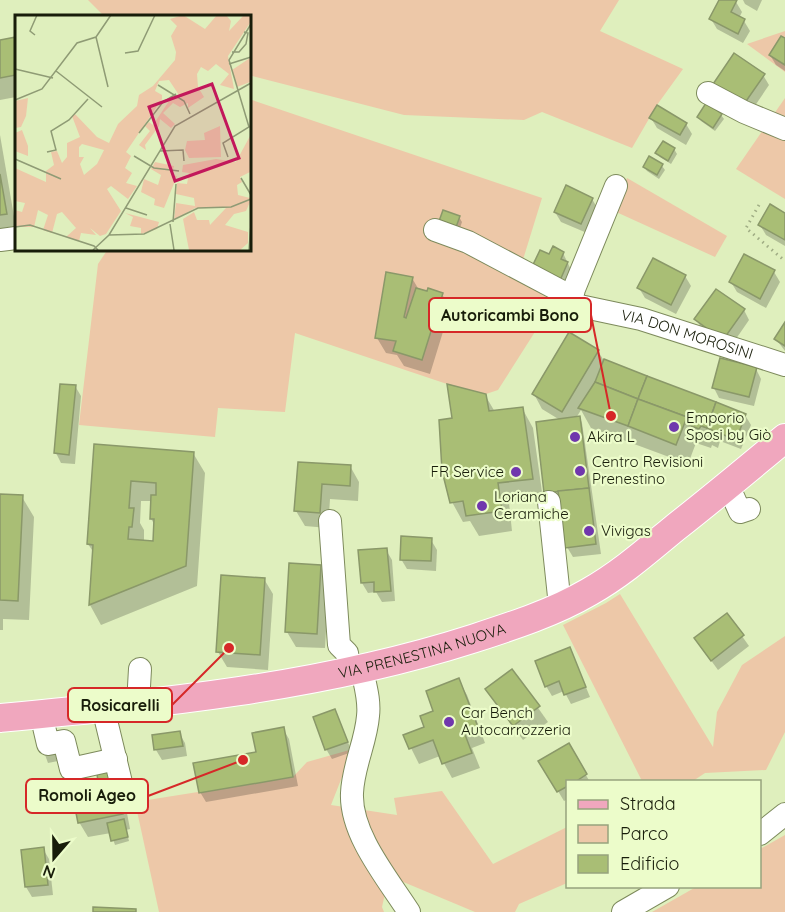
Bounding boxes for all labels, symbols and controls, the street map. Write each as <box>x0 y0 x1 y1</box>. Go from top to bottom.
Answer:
inset map <box>15 15 250 250</box>
callout: Autoricambi Bono <box>429 298 591 332</box>
text: Autoricambi Bono <box>441 305 579 325</box>
street label: VIA DON MOROSINI <box>620 305 756 363</box>
place label: Emporio Sposi by Giò <box>686 408 771 444</box>
marker: Emporio Sposi by Giò <box>667 420 681 434</box>
place label: Akira L <box>587 427 635 446</box>
marker: Akira L <box>568 430 582 444</box>
place label: Centro Revisioni Prenestino <box>592 452 703 488</box>
place label: FR Service <box>431 462 504 481</box>
marker: Centro Revisioni Prenestino <box>573 464 587 478</box>
marker: FR Service <box>509 465 523 479</box>
place label: Loriana Ceramiche <box>494 487 569 523</box>
marker: Loriana Ceramiche <box>475 499 489 513</box>
place label: Vivigas <box>601 521 651 540</box>
marker: Vivigas <box>582 524 596 538</box>
street label: VIA PRENESTINA NUOVA <box>337 619 508 682</box>
callout: Rosicarelli <box>68 688 172 722</box>
text: Rosicarelli <box>80 695 160 715</box>
place label: Car Bench Autocarrozzeria <box>461 703 571 739</box>
marker: Car Bench Autocarrozzeria <box>442 715 456 729</box>
callout: Romoli Ageo <box>26 779 148 813</box>
legend <box>566 780 761 888</box>
text: Romoli Ageo <box>38 785 136 805</box>
text: Strada <box>620 792 676 815</box>
text: Parco <box>620 822 668 845</box>
north arrow <box>24 828 84 888</box>
text: Edificio <box>620 852 679 875</box>
text: N <box>40 861 58 884</box>

